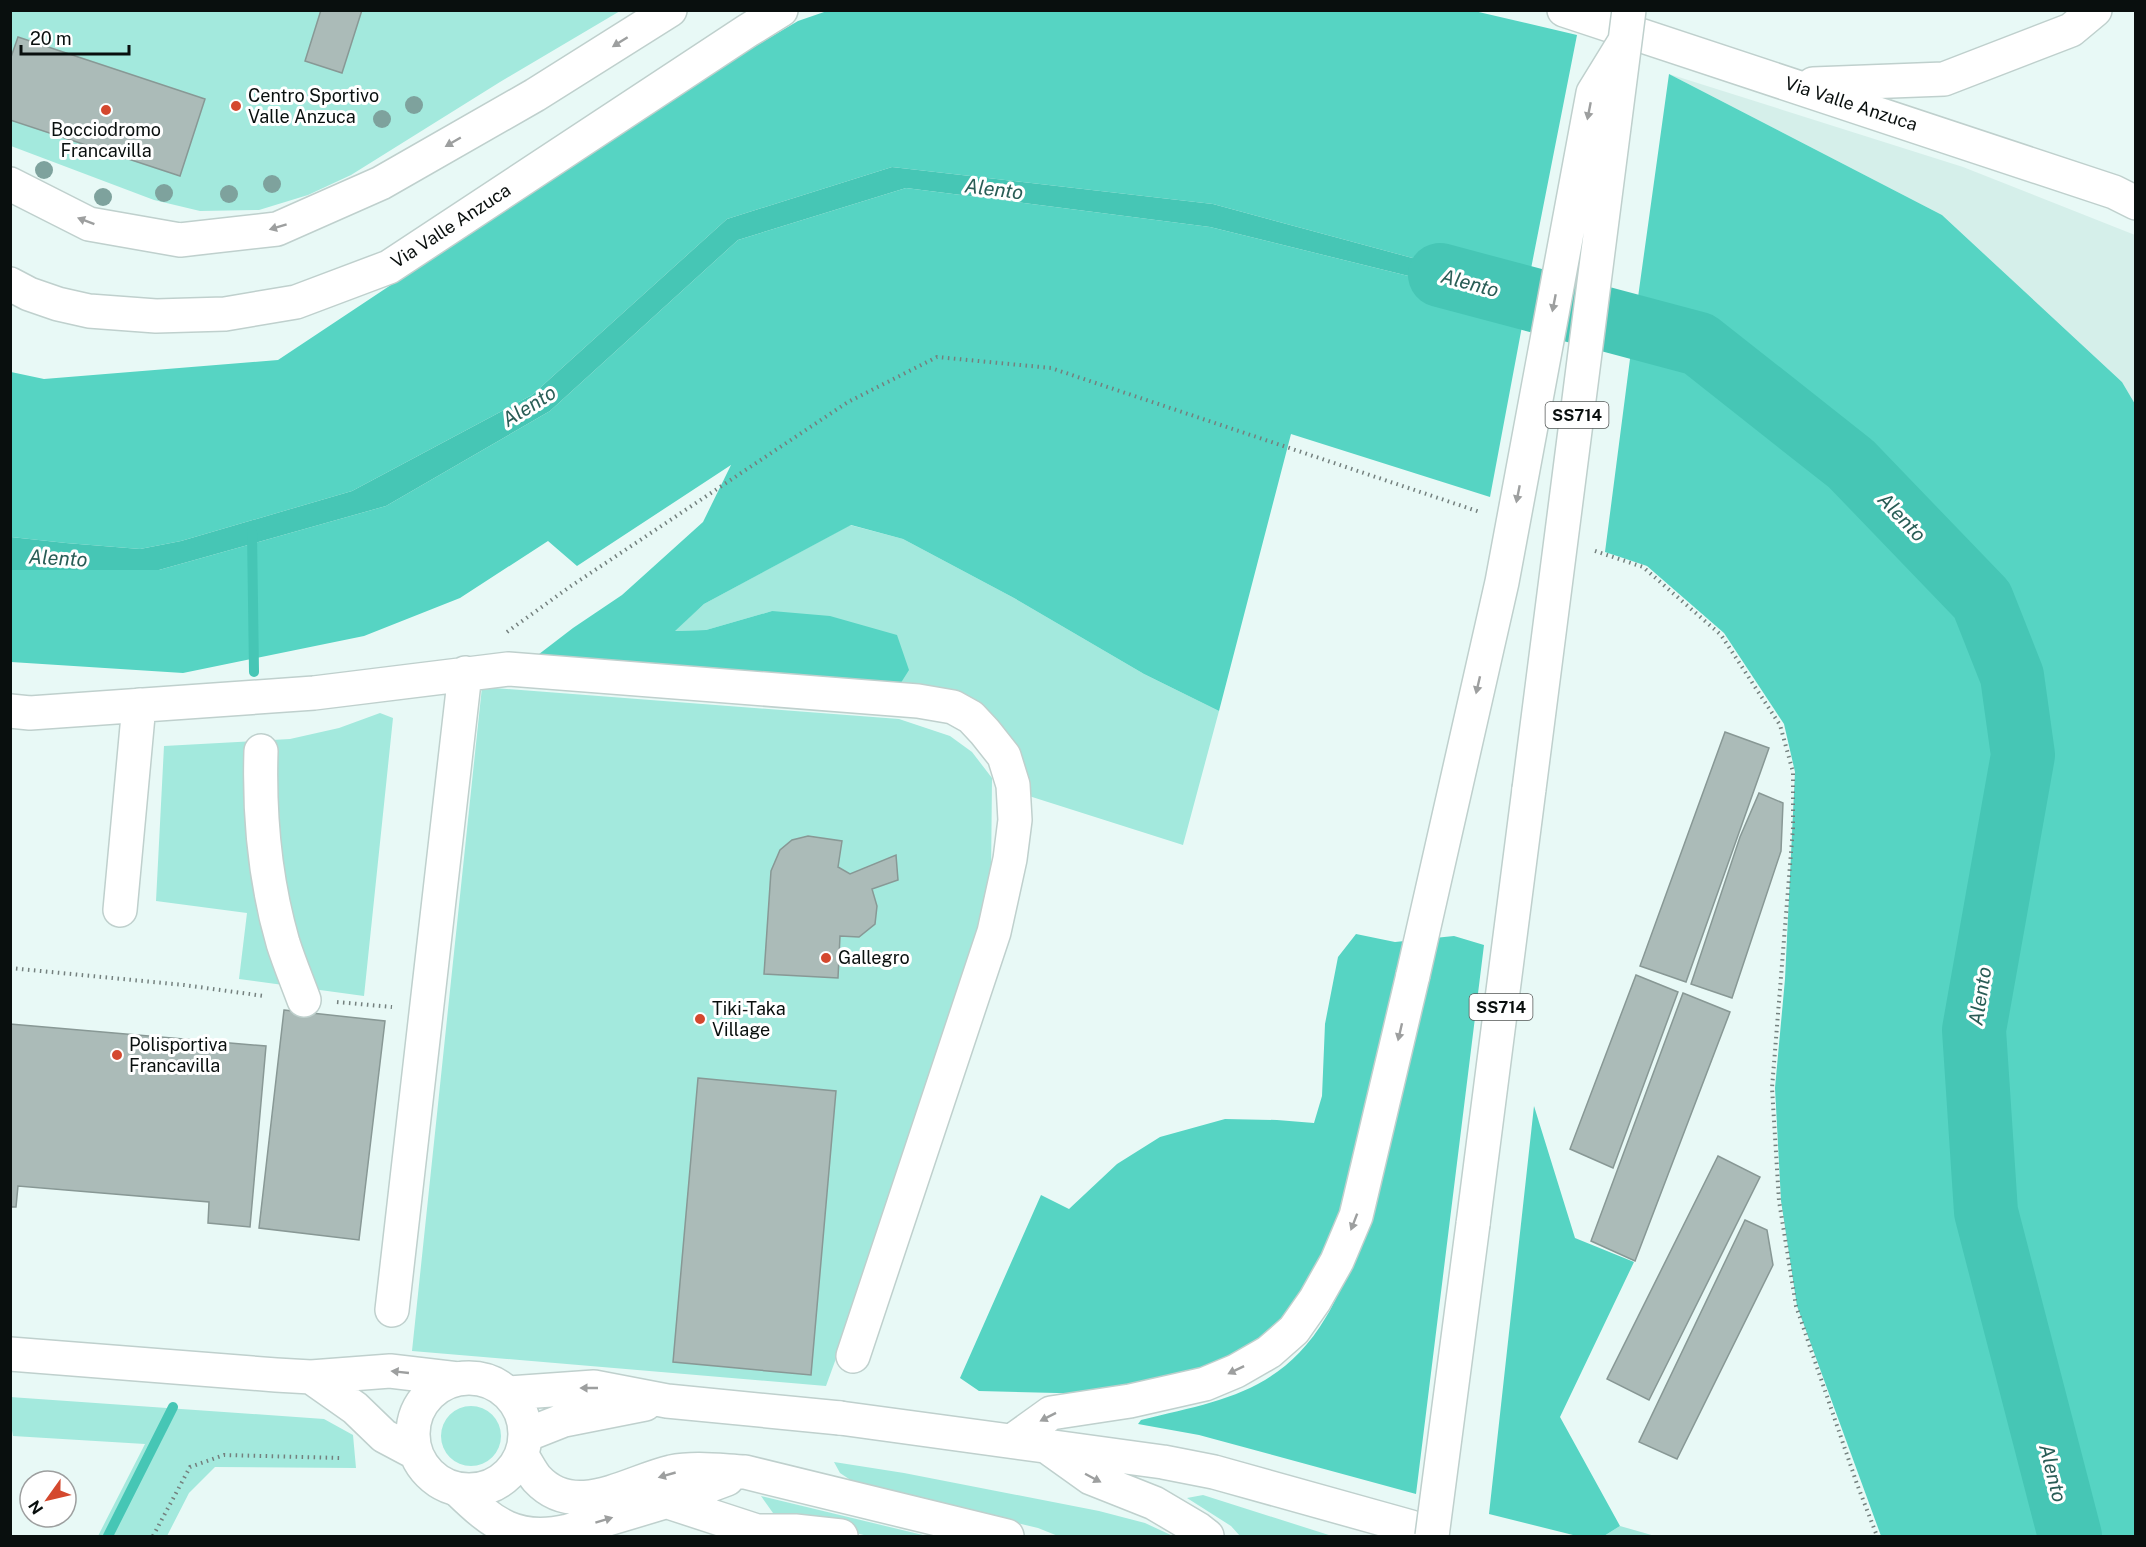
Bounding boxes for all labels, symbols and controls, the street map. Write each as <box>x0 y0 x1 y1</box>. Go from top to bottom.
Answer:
scale bar <box>21 18 129 56</box>
text: 20 m <box>30 28 72 49</box>
one-way arrow <box>612 36 628 47</box>
street label: Via Valle Anzuca <box>1782 72 1920 135</box>
place label: Centro Sportivo Valle Anzuca <box>248 85 379 127</box>
marker: Centro Sportivo Valle Anzuca <box>229 99 243 113</box>
one-way arrow <box>1584 102 1593 121</box>
marker: Bocciodromo Francavilla <box>99 103 113 117</box>
place label: Bocciodromo Francavilla <box>51 119 161 161</box>
one-way arrow <box>444 137 461 147</box>
water label: Alento <box>963 174 1025 205</box>
street label: Via Valle Anzuca <box>387 179 514 272</box>
one-way arrow <box>77 216 95 226</box>
one-way arrow <box>269 223 287 232</box>
water label: Alento <box>1438 264 1502 302</box>
one-way arrow <box>1549 293 1558 312</box>
water label: Alento <box>498 380 560 432</box>
road number: SS714 <box>1546 402 1608 428</box>
one-way arrow <box>1513 485 1522 504</box>
water label: Alento <box>1873 487 1931 547</box>
water label: Alento <box>28 544 88 572</box>
one-way arrow <box>1473 676 1483 695</box>
place label: Gallegro <box>838 947 910 968</box>
marker: Gallegro <box>819 951 833 965</box>
water label: Alento <box>1964 965 1996 1027</box>
road number: SS714 <box>1470 994 1532 1020</box>
place label: Tiki-Taka Village <box>712 998 786 1040</box>
marker: Tiki-Taka Village <box>693 1012 707 1026</box>
one-way arrow <box>1394 1023 1404 1041</box>
place label: Polisportiva Francavilla <box>129 1034 227 1076</box>
marker: Polisportiva Francavilla <box>110 1048 124 1062</box>
one-way arrow <box>1348 1213 1358 1231</box>
one-way arrow <box>1227 1365 1244 1375</box>
one-way arrow <box>390 1368 409 1377</box>
one-way arrow <box>579 1383 598 1393</box>
one-way arrow <box>1039 1412 1056 1422</box>
water label: Alento <box>2034 1442 2072 1505</box>
north arrow <box>18 1469 78 1529</box>
one-way arrow <box>657 1471 675 1480</box>
one-way arrow <box>1085 1473 1102 1483</box>
text: N <box>25 1497 47 1518</box>
one-way arrow <box>596 1515 614 1524</box>

